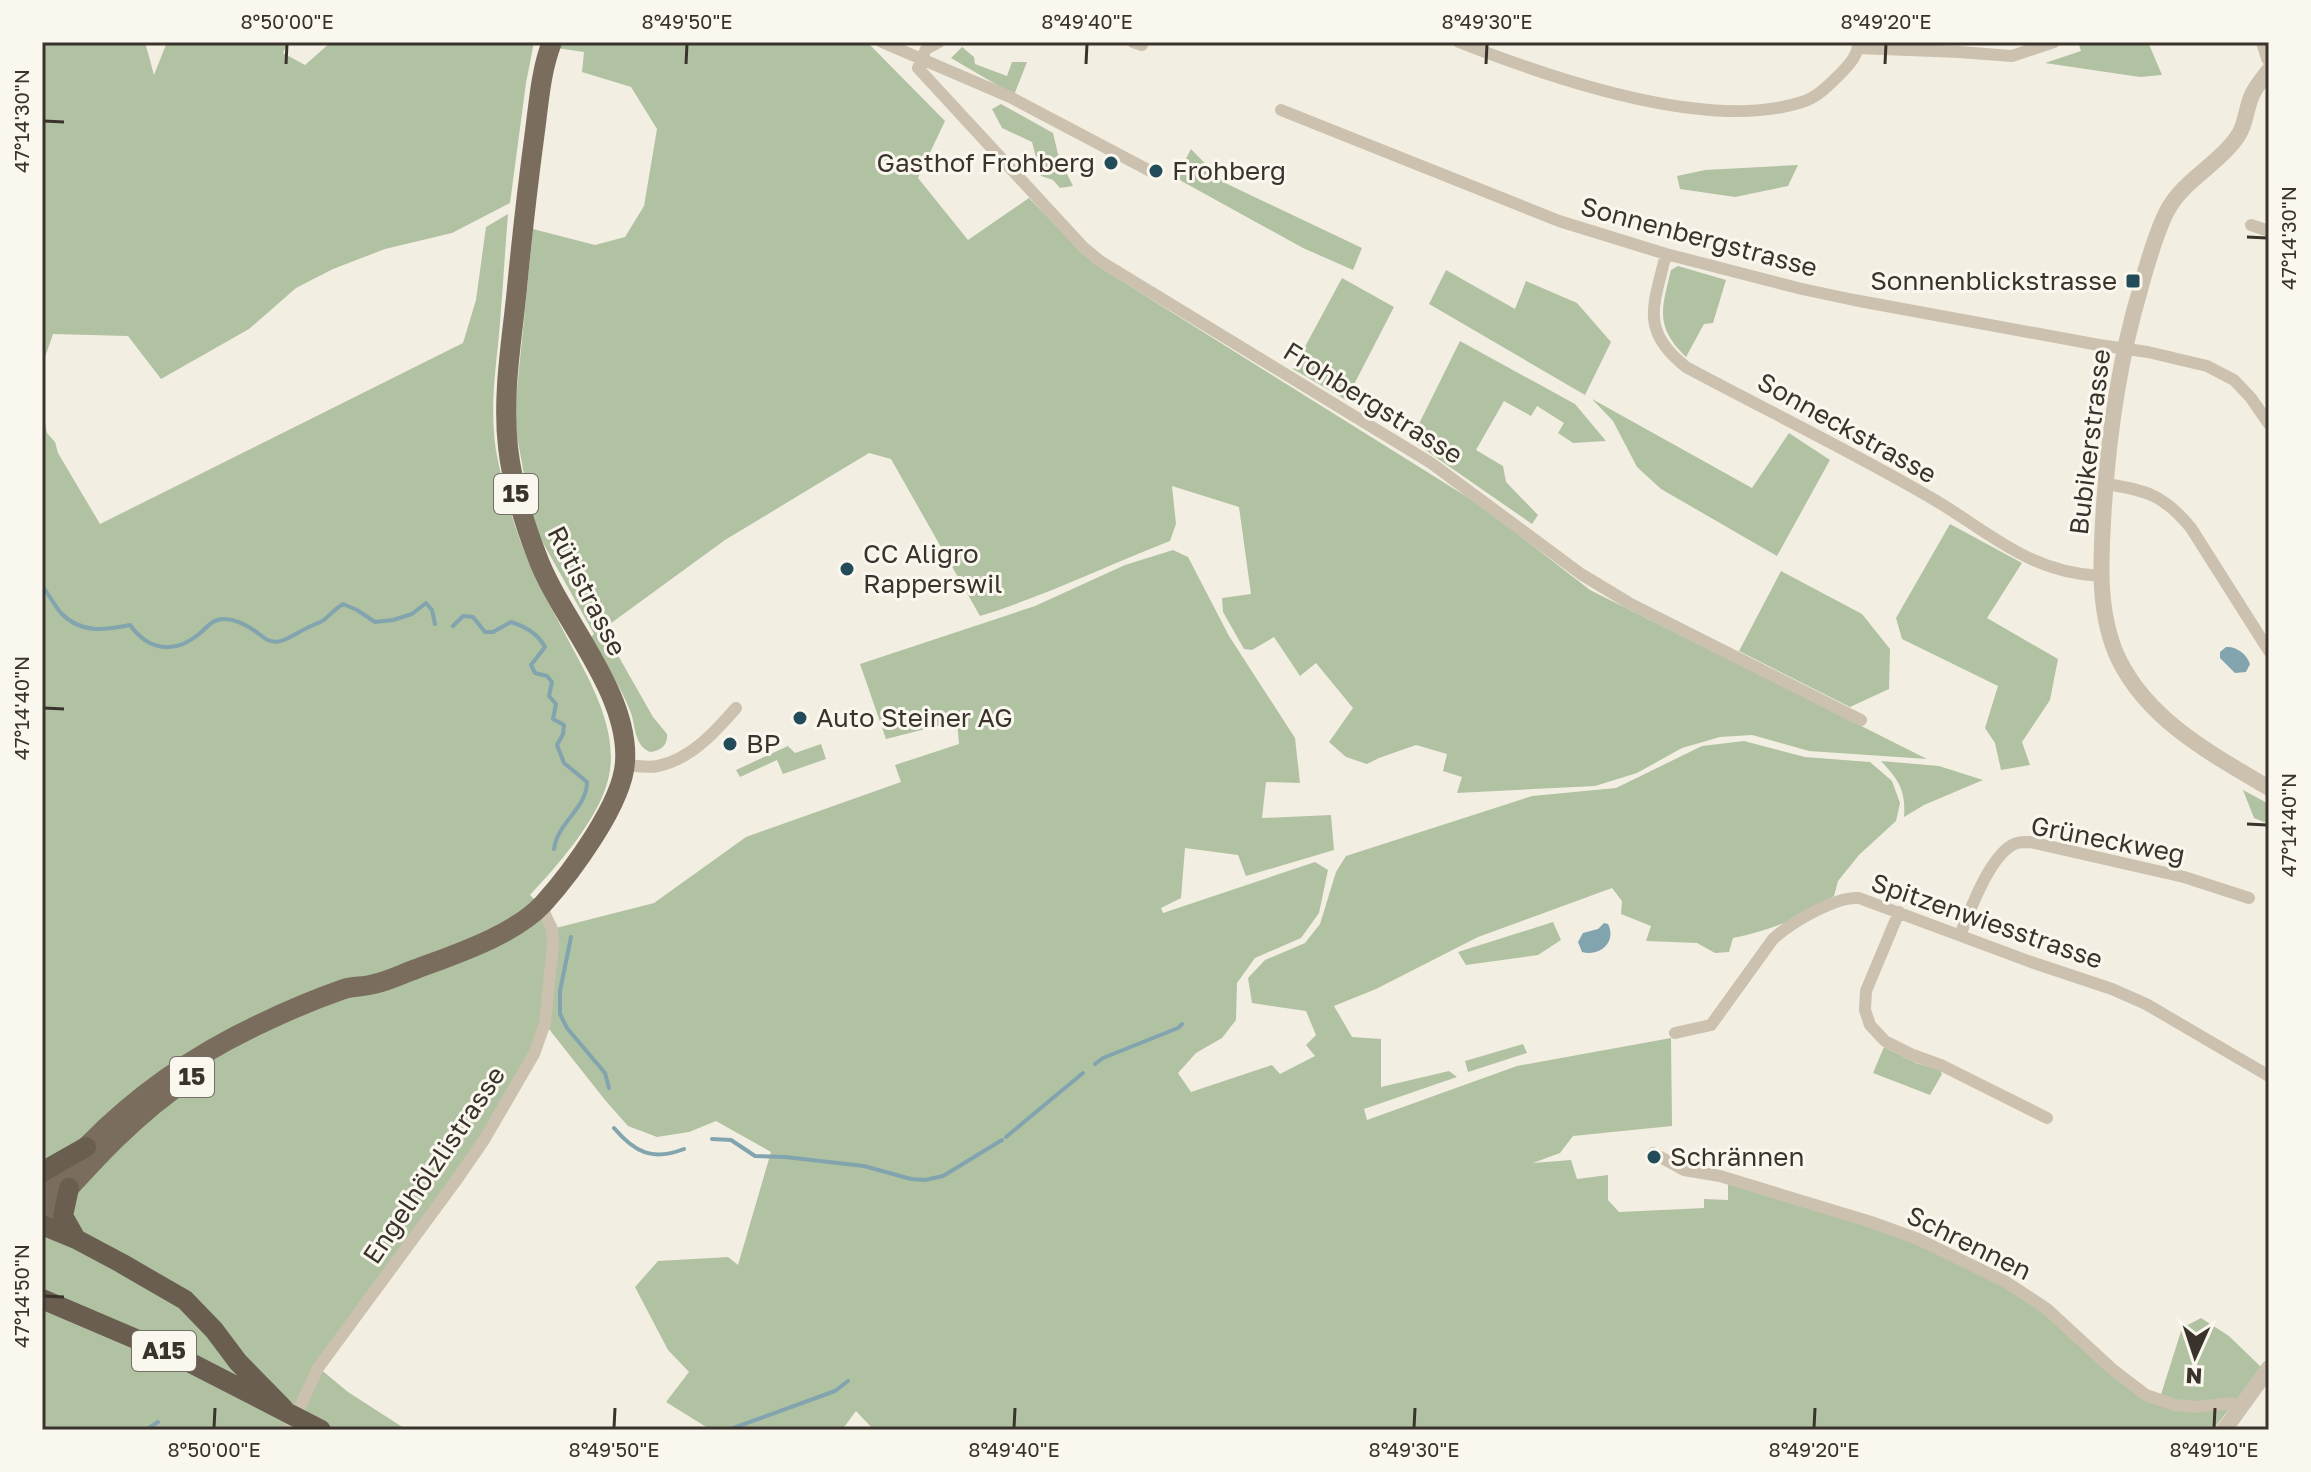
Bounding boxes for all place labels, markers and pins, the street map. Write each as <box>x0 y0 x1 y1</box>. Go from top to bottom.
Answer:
place label: Gasthof Frohberg <box>877 147 1095 178</box>
marker: Gasthof Frohberg <box>1102 154 1120 172</box>
place label: Frohberg <box>1172 155 1286 186</box>
marker: Frohberg <box>1147 162 1165 180</box>
place label: Sonnenblickstrasse <box>1870 265 2117 296</box>
marker: Sonnenblickstrasse <box>2124 272 2142 290</box>
place label: CC Aligro Rapperswil <box>863 538 1002 599</box>
marker: CC Aligro Rapperswil <box>838 560 856 578</box>
place label: Auto Steiner AG <box>816 702 1013 733</box>
marker: Auto Steiner AG <box>791 709 809 727</box>
place label: BP <box>746 728 780 759</box>
marker: BP <box>721 735 739 753</box>
place label: Schrännen <box>1670 1141 1804 1172</box>
marker: Schrännen <box>1645 1148 1663 1166</box>

